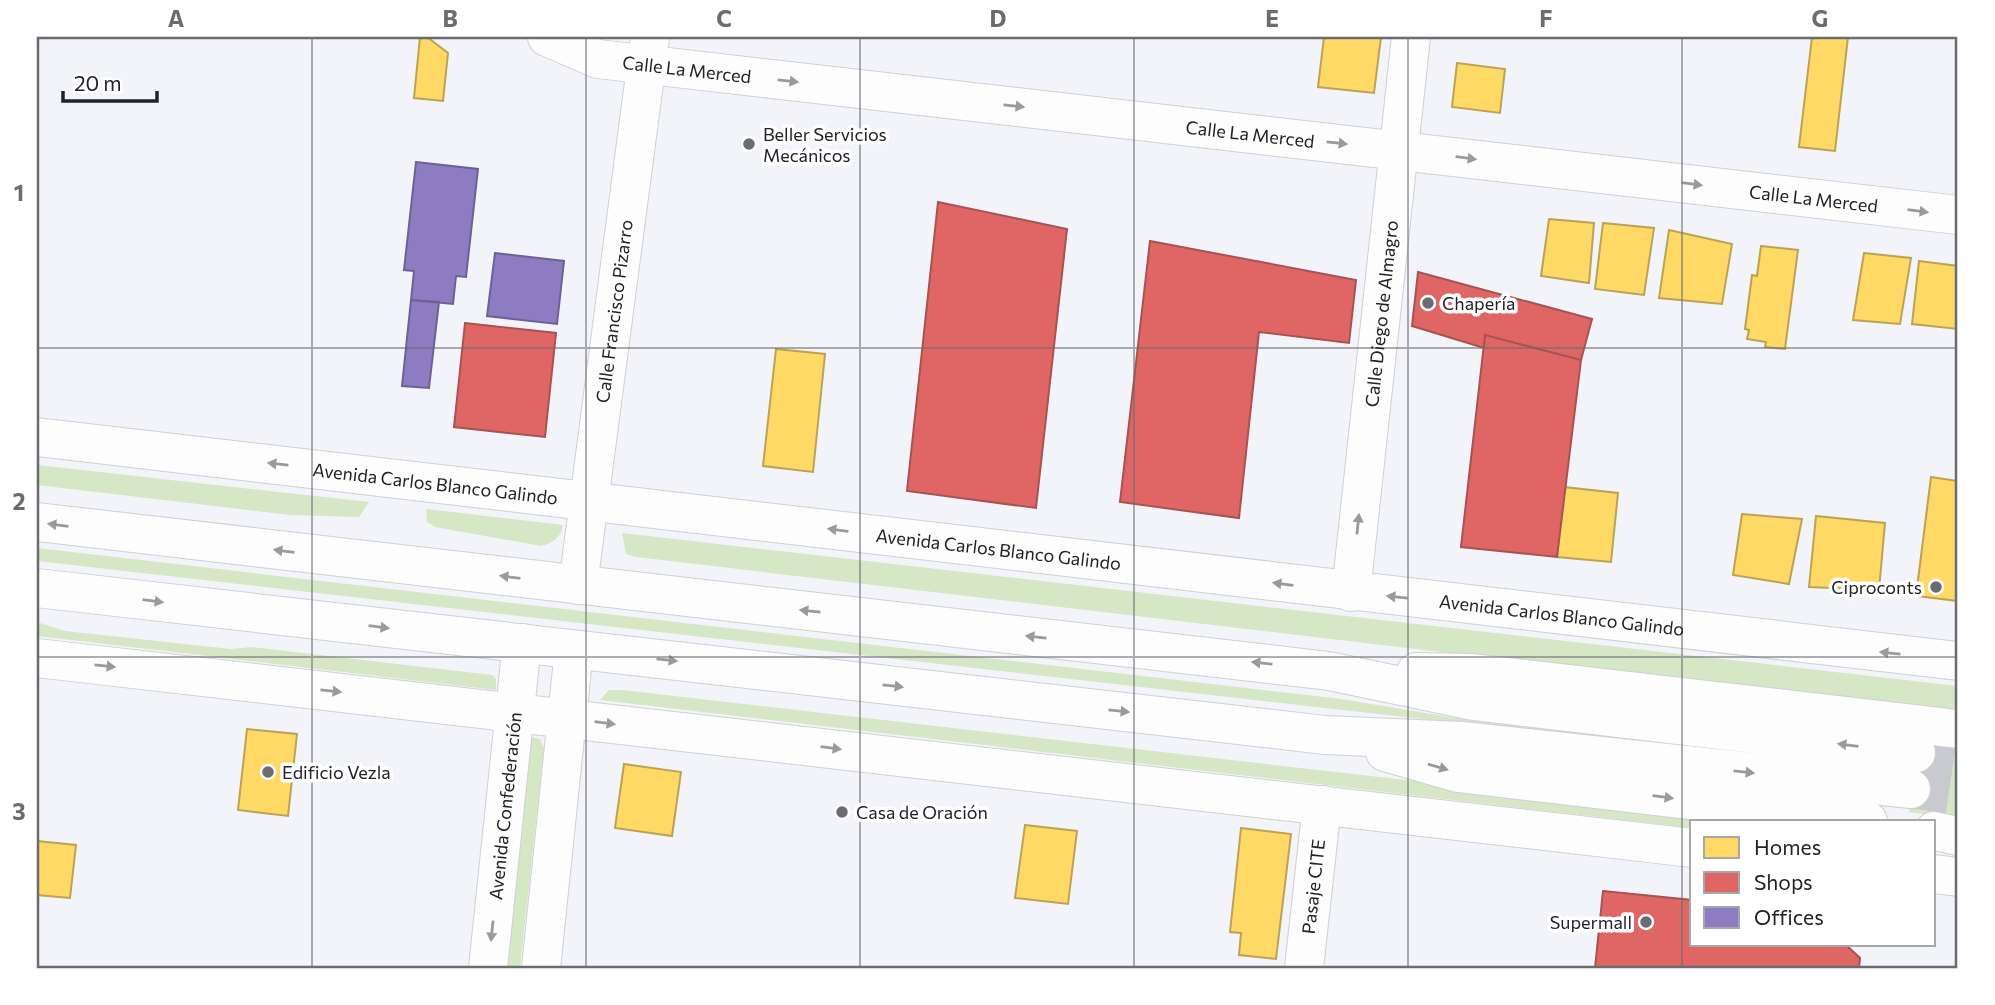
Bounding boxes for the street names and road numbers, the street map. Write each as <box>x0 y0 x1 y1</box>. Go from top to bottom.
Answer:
street label: Calle La Merced <box>621 51 752 87</box>
street label: Calle La Merced <box>1185 116 1316 152</box>
street label: Calle La Merced <box>1748 180 1879 217</box>
street label: Calle Francisco Pizarro <box>591 218 637 404</box>
street label: Calle Diego de Almagro <box>1360 219 1402 408</box>
street label: Avenida Carlos Blanco Galindo <box>312 458 559 509</box>
street label: Avenida Carlos Blanco Galindo <box>875 524 1122 574</box>
street label: Avenida Carlos Blanco Galindo <box>1438 590 1685 640</box>
street label: Avenida Confederación <box>484 711 526 901</box>
street label: Pasaje CITE <box>1297 838 1329 935</box>

